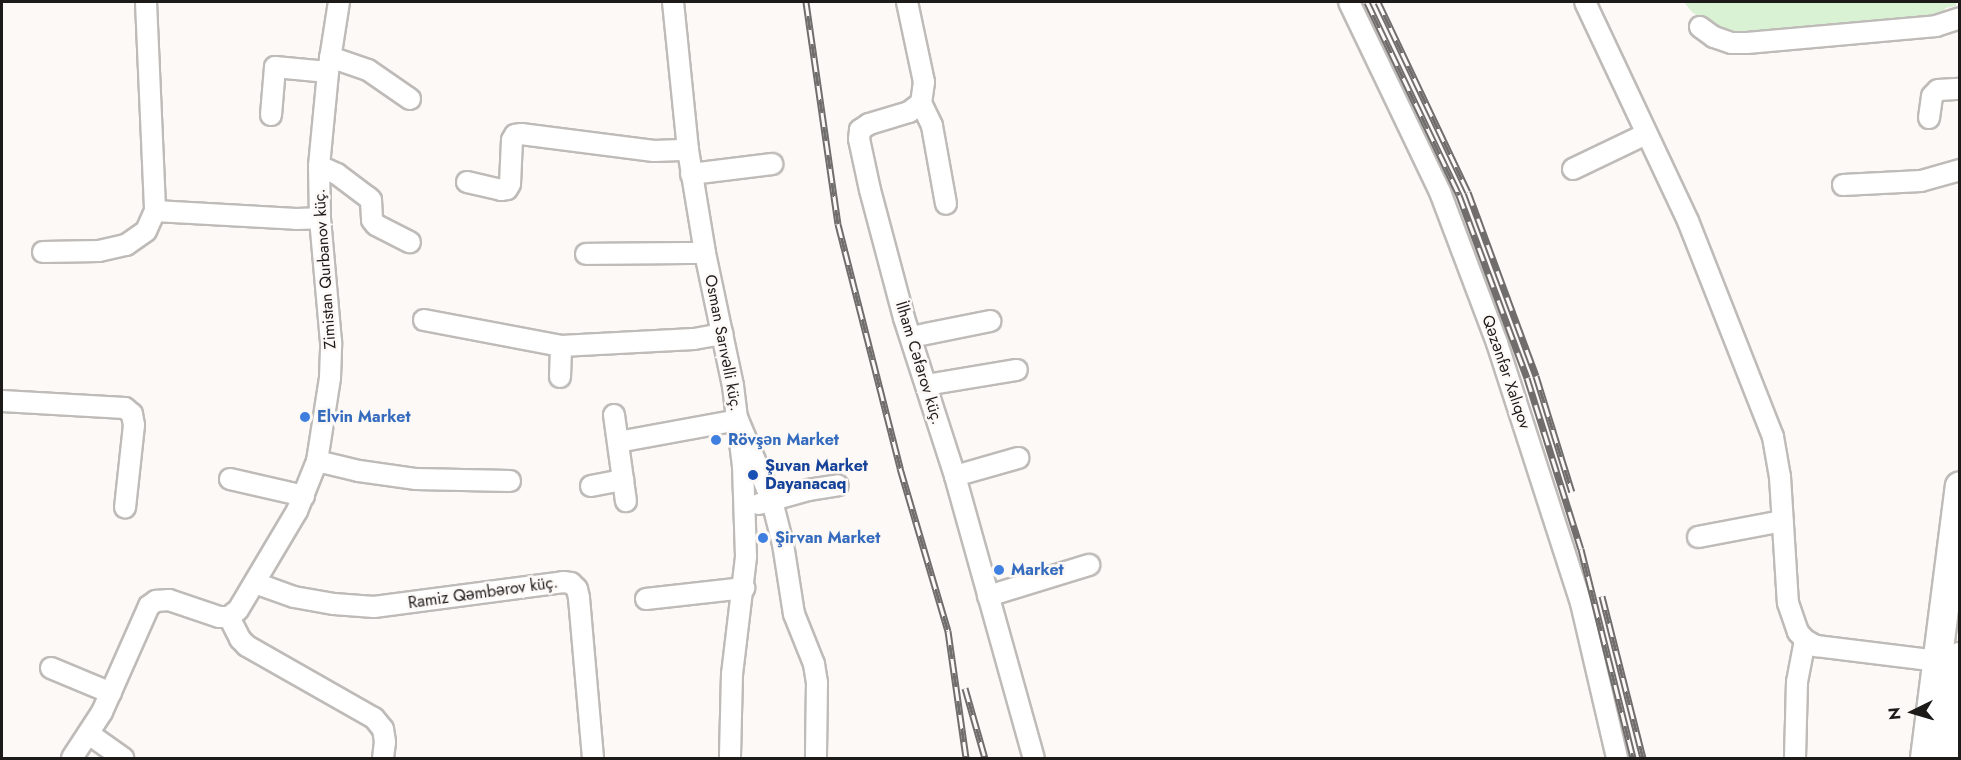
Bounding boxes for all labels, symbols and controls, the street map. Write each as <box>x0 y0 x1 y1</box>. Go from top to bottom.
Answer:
street label: Zimistan Qurbanov küç. <box>310 188 340 350</box>
street label: Osman Sarıvəlli küç. <box>700 273 746 413</box>
street label: İlham Cəfərov küç. <box>891 299 947 427</box>
street label: Qəzənfər Xalıqov <box>1478 313 1534 431</box>
place label: Elvin Market <box>317 407 411 427</box>
marker: Elvin Market <box>298 410 312 424</box>
place label: Rövşən Market <box>728 430 839 450</box>
marker: Rövşən Market <box>709 433 723 447</box>
place label: Şuvan Market Dayanacaq <box>765 456 868 494</box>
marker: Şuvan Market Dayanacaq <box>746 468 760 482</box>
place label: Şirvan Market <box>775 528 880 548</box>
marker: Şirvan Market <box>756 531 770 545</box>
place label: Market <box>1011 560 1064 580</box>
marker: Market <box>992 563 1006 577</box>
street label: Ramiz Qəmbərov küç. <box>407 573 559 613</box>
north arrow <box>1883 682 1943 742</box>
text: N <box>1883 706 1907 721</box>

